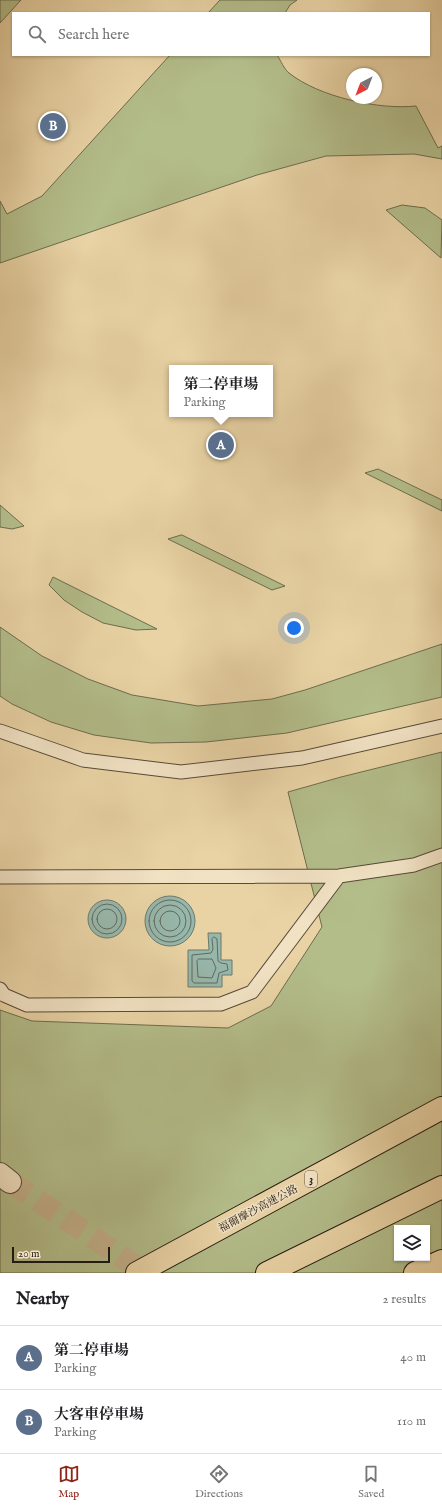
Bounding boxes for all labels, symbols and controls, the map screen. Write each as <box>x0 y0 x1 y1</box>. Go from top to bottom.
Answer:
search box <box>12 12 430 56</box>
icon: search <box>26 23 48 45</box>
text: Search here <box>58 25 129 44</box>
north arrow <box>346 68 382 104</box>
pin: B <box>40 111 66 141</box>
popup <box>169 365 273 417</box>
text: 第二停車場 <box>183 375 259 394</box>
text: Parking <box>183 394 226 411</box>
pin: A <box>208 430 234 460</box>
your location <box>284 618 304 638</box>
road number: 3 <box>305 1171 317 1187</box>
street label: 福爾摩沙高速公路 <box>216 1182 301 1236</box>
map controls <box>394 1225 430 1261</box>
button: layers <box>394 1225 430 1261</box>
scale bar <box>12 1245 110 1264</box>
text: 20 m <box>18 1247 39 1261</box>
text: Nearby <box>16 1289 69 1310</box>
text: 2 results <box>382 1291 426 1308</box>
text: 第二停車場 <box>54 1341 129 1360</box>
text: A <box>25 1349 33 1366</box>
text: 40 m <box>400 1349 426 1366</box>
text: Parking <box>54 1360 96 1377</box>
text: 大客車停車場 <box>54 1405 144 1424</box>
text: B <box>25 1413 33 1430</box>
text: 110 m <box>397 1413 426 1430</box>
text: Parking <box>54 1424 96 1441</box>
tab: Map <box>58 1463 80 1501</box>
tab: Directions <box>195 1463 243 1501</box>
tab: Saved <box>358 1463 384 1501</box>

